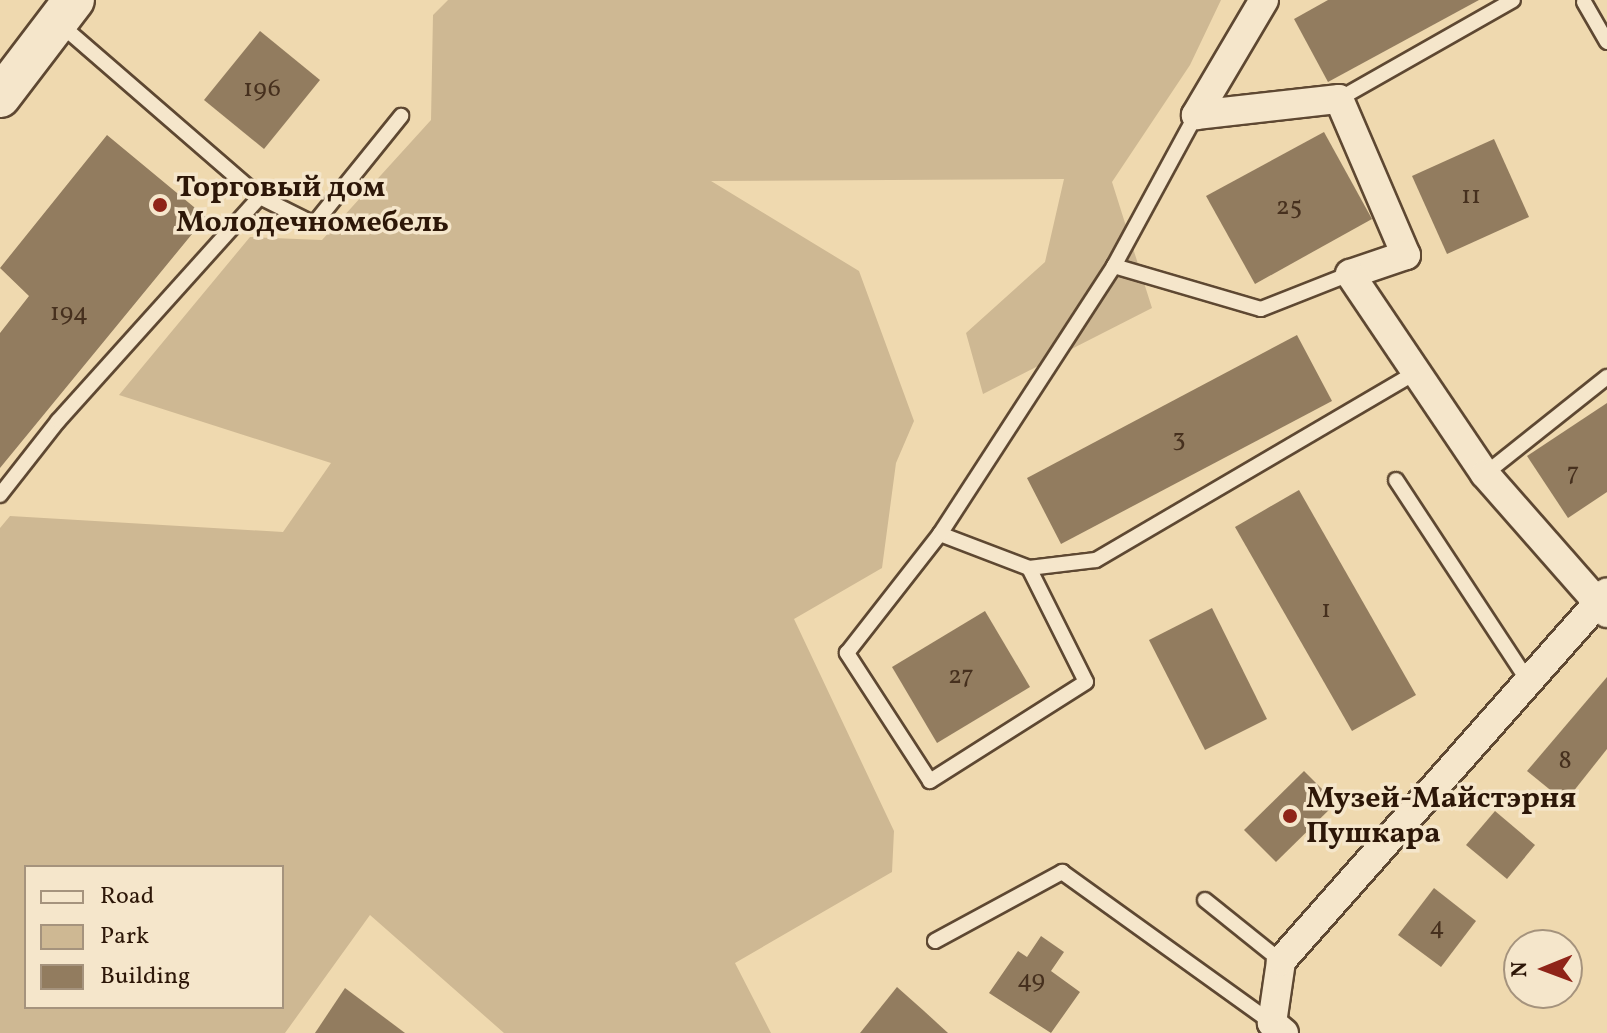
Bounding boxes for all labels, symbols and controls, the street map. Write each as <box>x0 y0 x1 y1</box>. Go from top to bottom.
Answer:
house number: 196 <box>243 74 281 106</box>
place label: Торговый дом Молодечномебель <box>176 170 449 240</box>
house number: 11 <box>1461 181 1481 213</box>
house number: 25 <box>1276 192 1302 224</box>
marker: Торговый дом Молодечномебель <box>151 196 169 214</box>
house number: 194 <box>50 298 88 330</box>
house number: 3 <box>1172 424 1186 456</box>
house number: 7 <box>1567 458 1579 490</box>
house number: 1 <box>1321 595 1331 627</box>
house number: 27 <box>948 661 974 693</box>
house number: 8 <box>1558 746 1572 778</box>
place label: Музей-Майстэрня Пушкара <box>1306 781 1576 852</box>
marker: Музей-Майстэрня Пушкара <box>1281 807 1299 825</box>
legend <box>24 865 284 1009</box>
text: Road <box>100 880 154 914</box>
house number: 4 <box>1429 912 1445 944</box>
text: Park <box>100 920 149 954</box>
north arrow <box>1503 929 1583 1009</box>
text: Building <box>100 960 190 994</box>
text: N <box>1505 961 1536 978</box>
house number: 49 <box>1017 965 1045 997</box>

